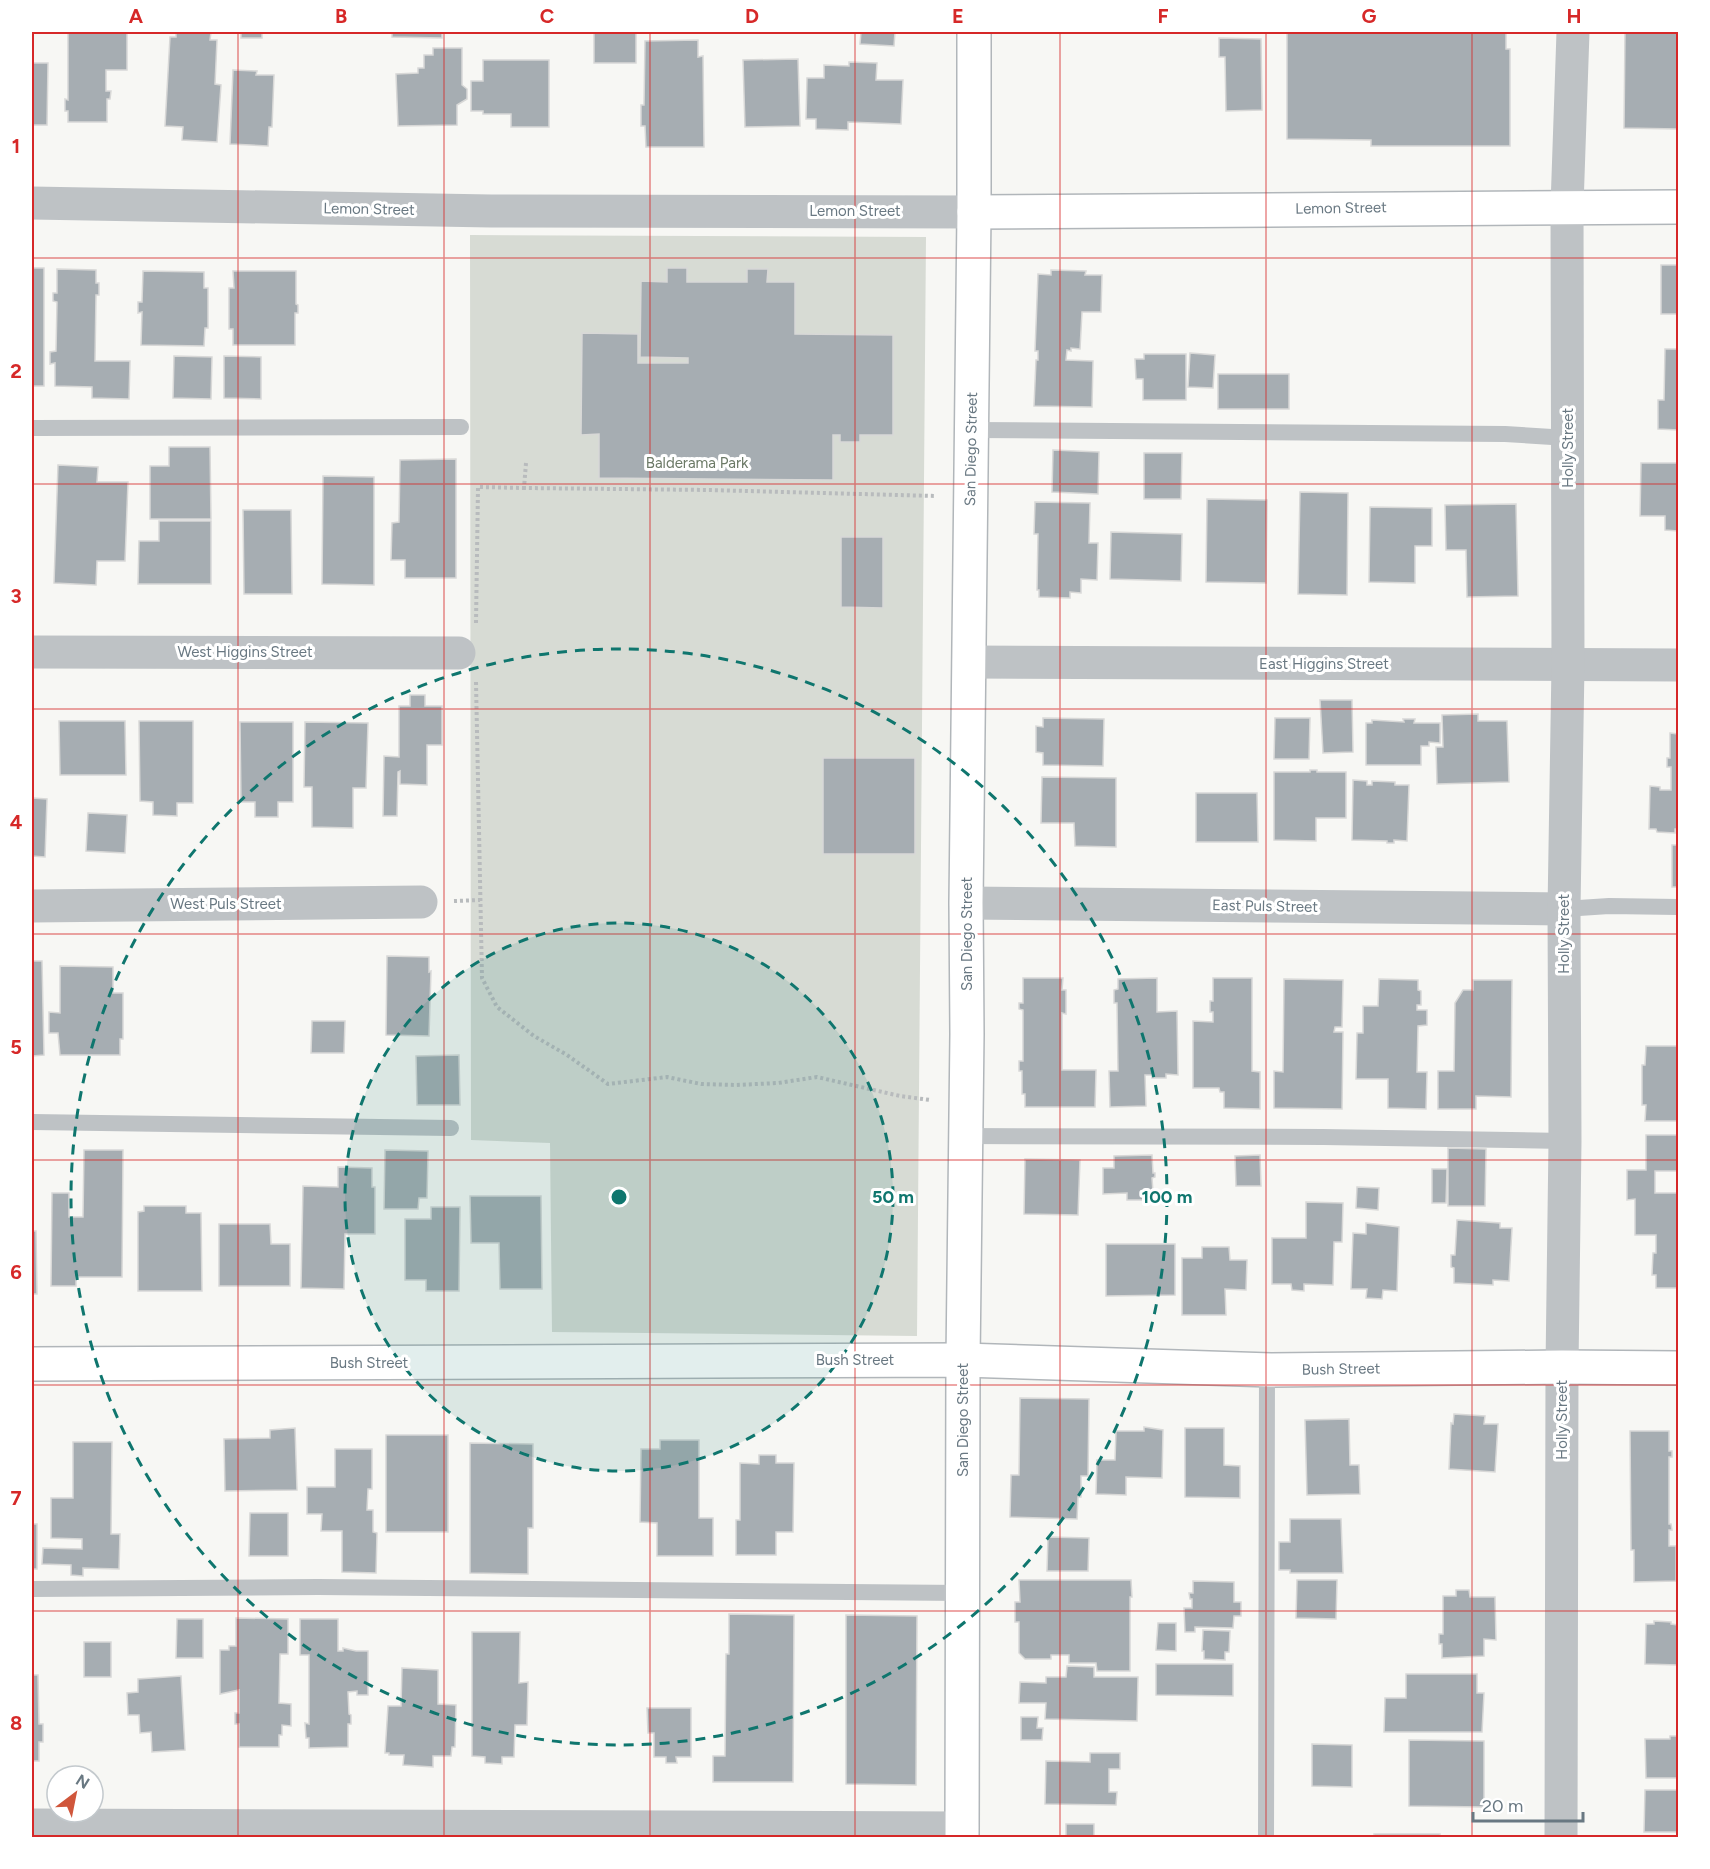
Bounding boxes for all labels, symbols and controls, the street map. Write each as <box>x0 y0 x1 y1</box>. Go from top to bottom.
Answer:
text: A <box>129 4 144 28</box>
text: B <box>335 4 347 28</box>
text: C <box>540 4 554 28</box>
text: D <box>745 4 759 28</box>
text: E <box>952 4 964 28</box>
text: F <box>1157 4 1169 28</box>
text: G <box>1362 4 1377 28</box>
text: H <box>1567 4 1582 28</box>
text: 1 <box>12 134 20 158</box>
street label: Lemon Street <box>1295 198 1387 218</box>
street label: Lemon Street <box>323 199 415 219</box>
street label: Lemon Street <box>809 202 901 220</box>
text: 2 <box>10 359 22 383</box>
street label: San Diego Street <box>961 391 981 506</box>
street label: Holly Street <box>1559 408 1577 488</box>
park label: Balderama Park <box>646 454 749 472</box>
text: 3 <box>10 584 22 608</box>
street label: West Higgins Street <box>177 643 313 661</box>
street label: East Higgins Street <box>1259 655 1389 673</box>
text: 4 <box>10 810 23 834</box>
street label: San Diego Street <box>958 877 976 991</box>
street label: Holly Street <box>1555 894 1573 974</box>
street label: West Puls Street <box>170 895 282 913</box>
street label: East Puls Street <box>1212 896 1318 916</box>
text: 5 <box>10 1035 22 1059</box>
text: 50 m <box>872 1186 914 1208</box>
text: 100 m <box>1142 1186 1192 1208</box>
centre of rings <box>609 1187 629 1207</box>
text: 6 <box>10 1260 22 1284</box>
street label: Bush Street <box>816 1351 895 1369</box>
street label: Bush Street <box>330 1354 409 1372</box>
street label: Bush Street <box>1302 1359 1381 1379</box>
street label: San Diego Street <box>954 1363 972 1477</box>
street label: Holly Street <box>1553 1380 1571 1460</box>
text: 7 <box>10 1486 22 1510</box>
text: 8 <box>10 1711 22 1735</box>
north arrow <box>45 1764 105 1824</box>
text: N <box>72 1770 93 1793</box>
scale bar <box>1473 1785 1582 1823</box>
text: 20 m <box>1482 1795 1523 1817</box>

